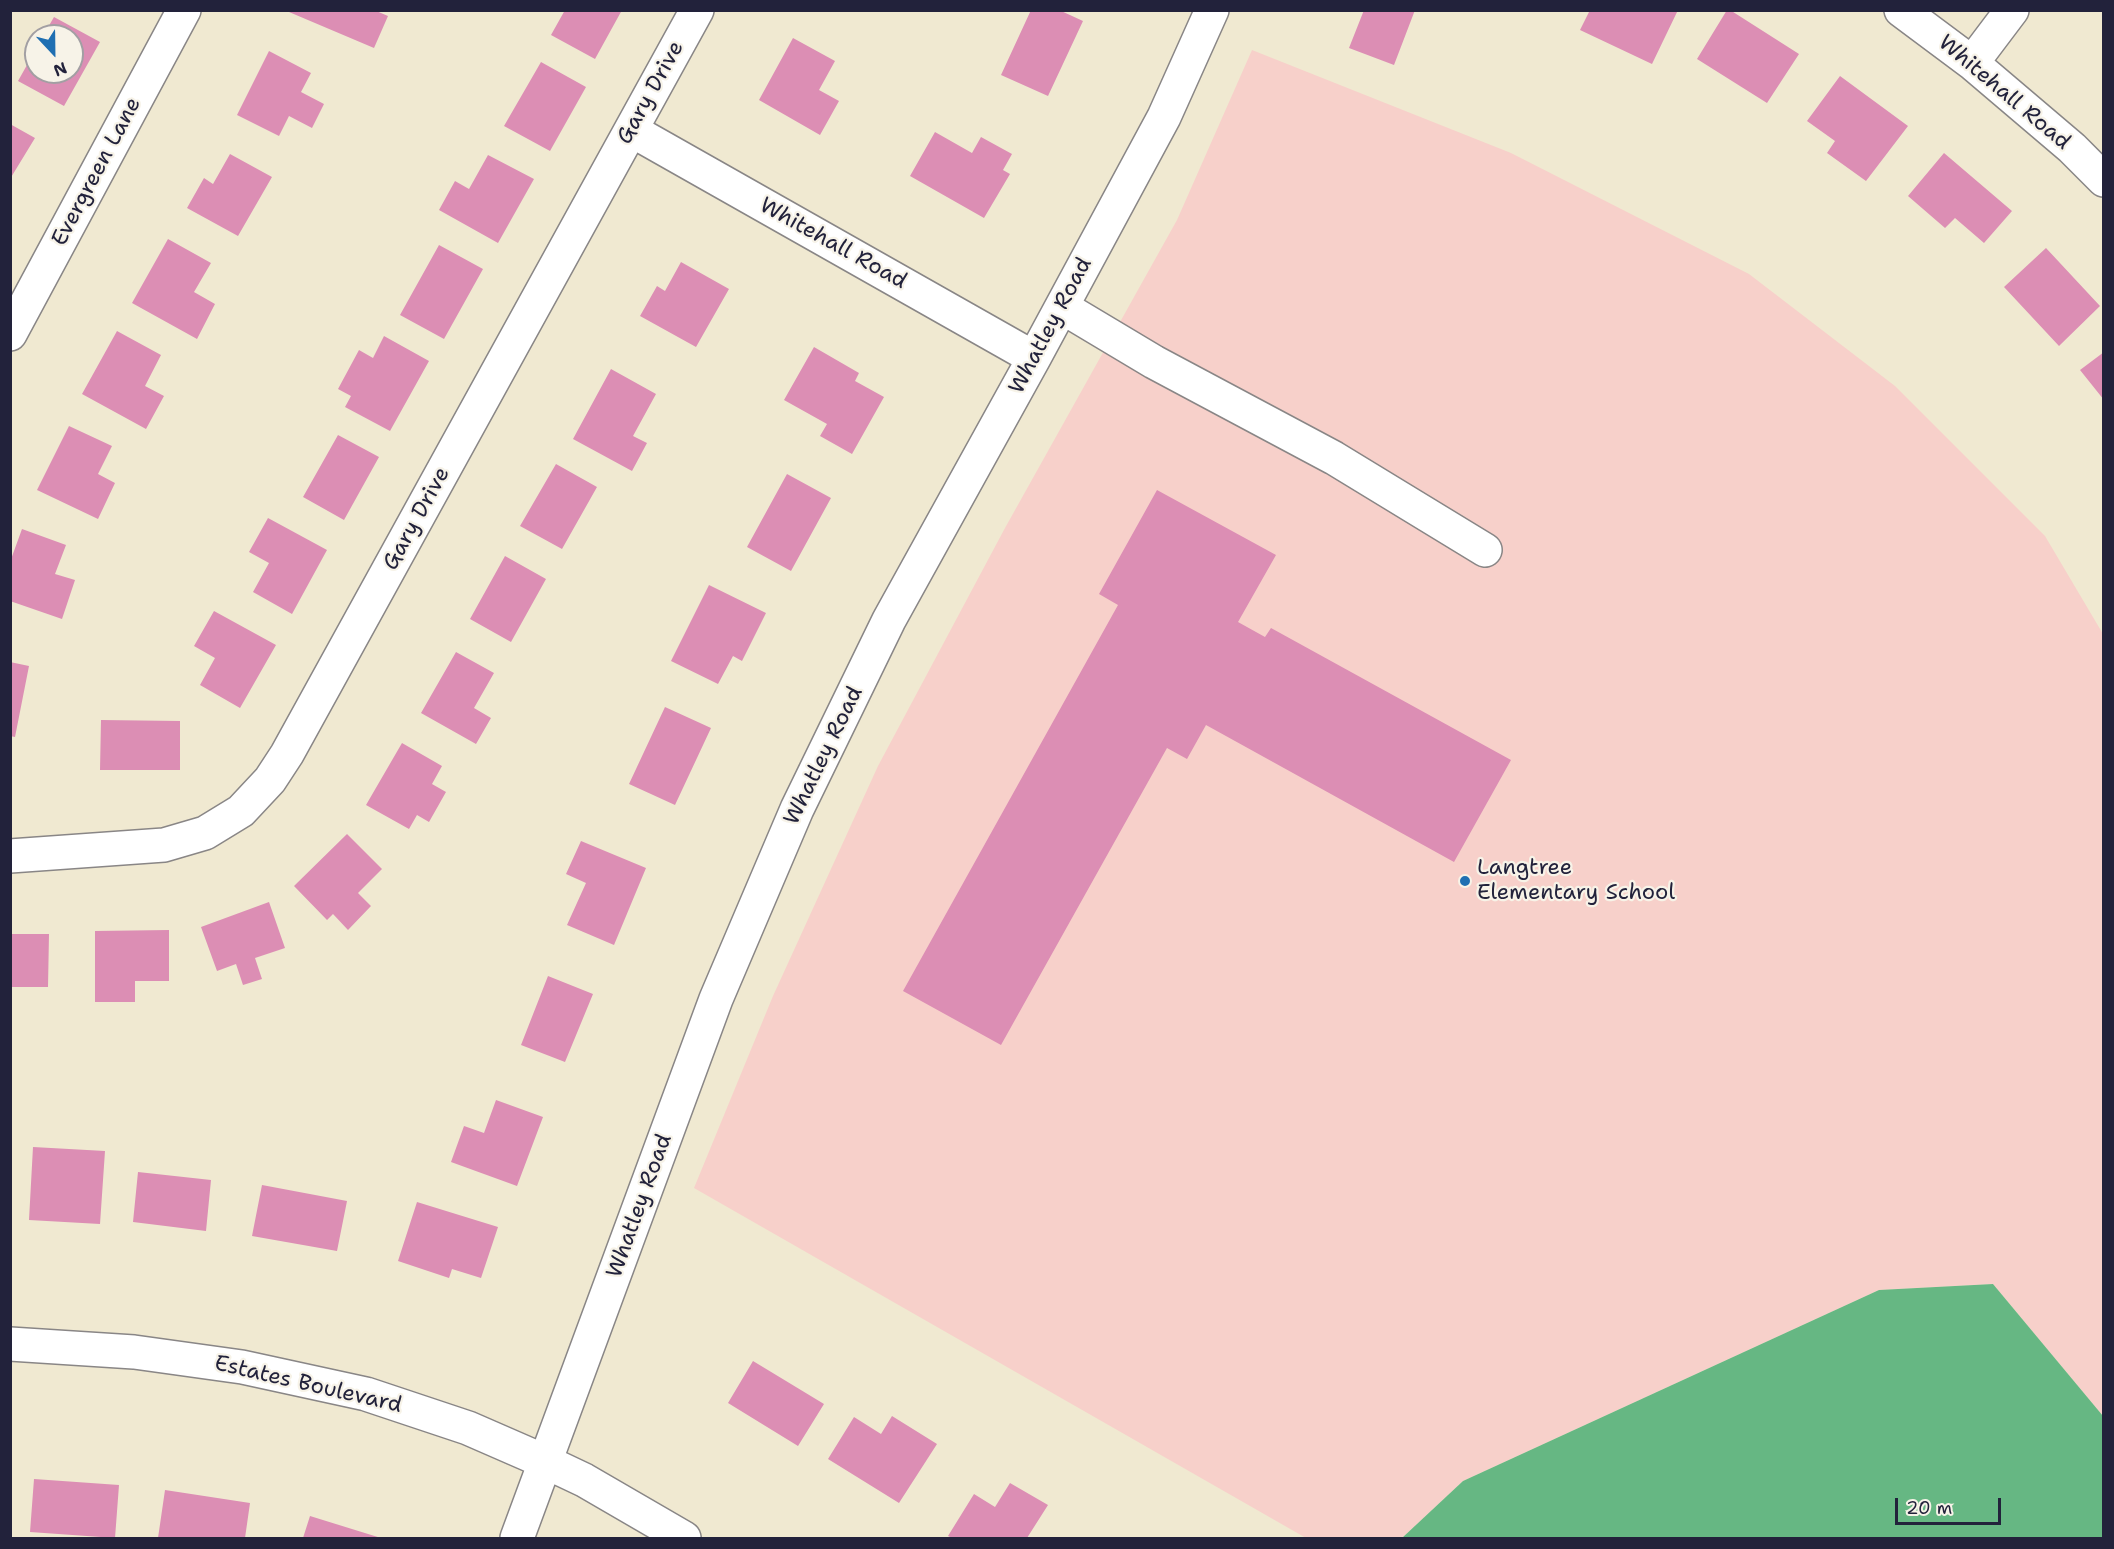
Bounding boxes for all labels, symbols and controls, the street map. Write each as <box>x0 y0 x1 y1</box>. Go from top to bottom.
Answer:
north arrow <box>24 24 84 84</box>
street label: Whitehall Road <box>1933 30 2075 156</box>
street label: Gary Drive <box>612 37 690 149</box>
text: N <box>50 57 70 81</box>
street label: Evergreen Lane <box>47 93 147 251</box>
street label: Whitehall Road <box>755 193 911 295</box>
street label: Whatley Road <box>1004 253 1098 399</box>
street label: Gary Drive <box>378 463 456 575</box>
street label: Whatley Road <box>779 682 869 830</box>
place label: Langtree Elementary School <box>1477 855 1675 906</box>
marker: Langtree Elementary School <box>1458 874 1472 888</box>
street label: Whatley Road <box>602 1131 678 1281</box>
street label: Estates Boulevard <box>212 1351 404 1419</box>
scale bar <box>1898 1486 2004 1524</box>
text: 20 m <box>1906 1496 1952 1520</box>

